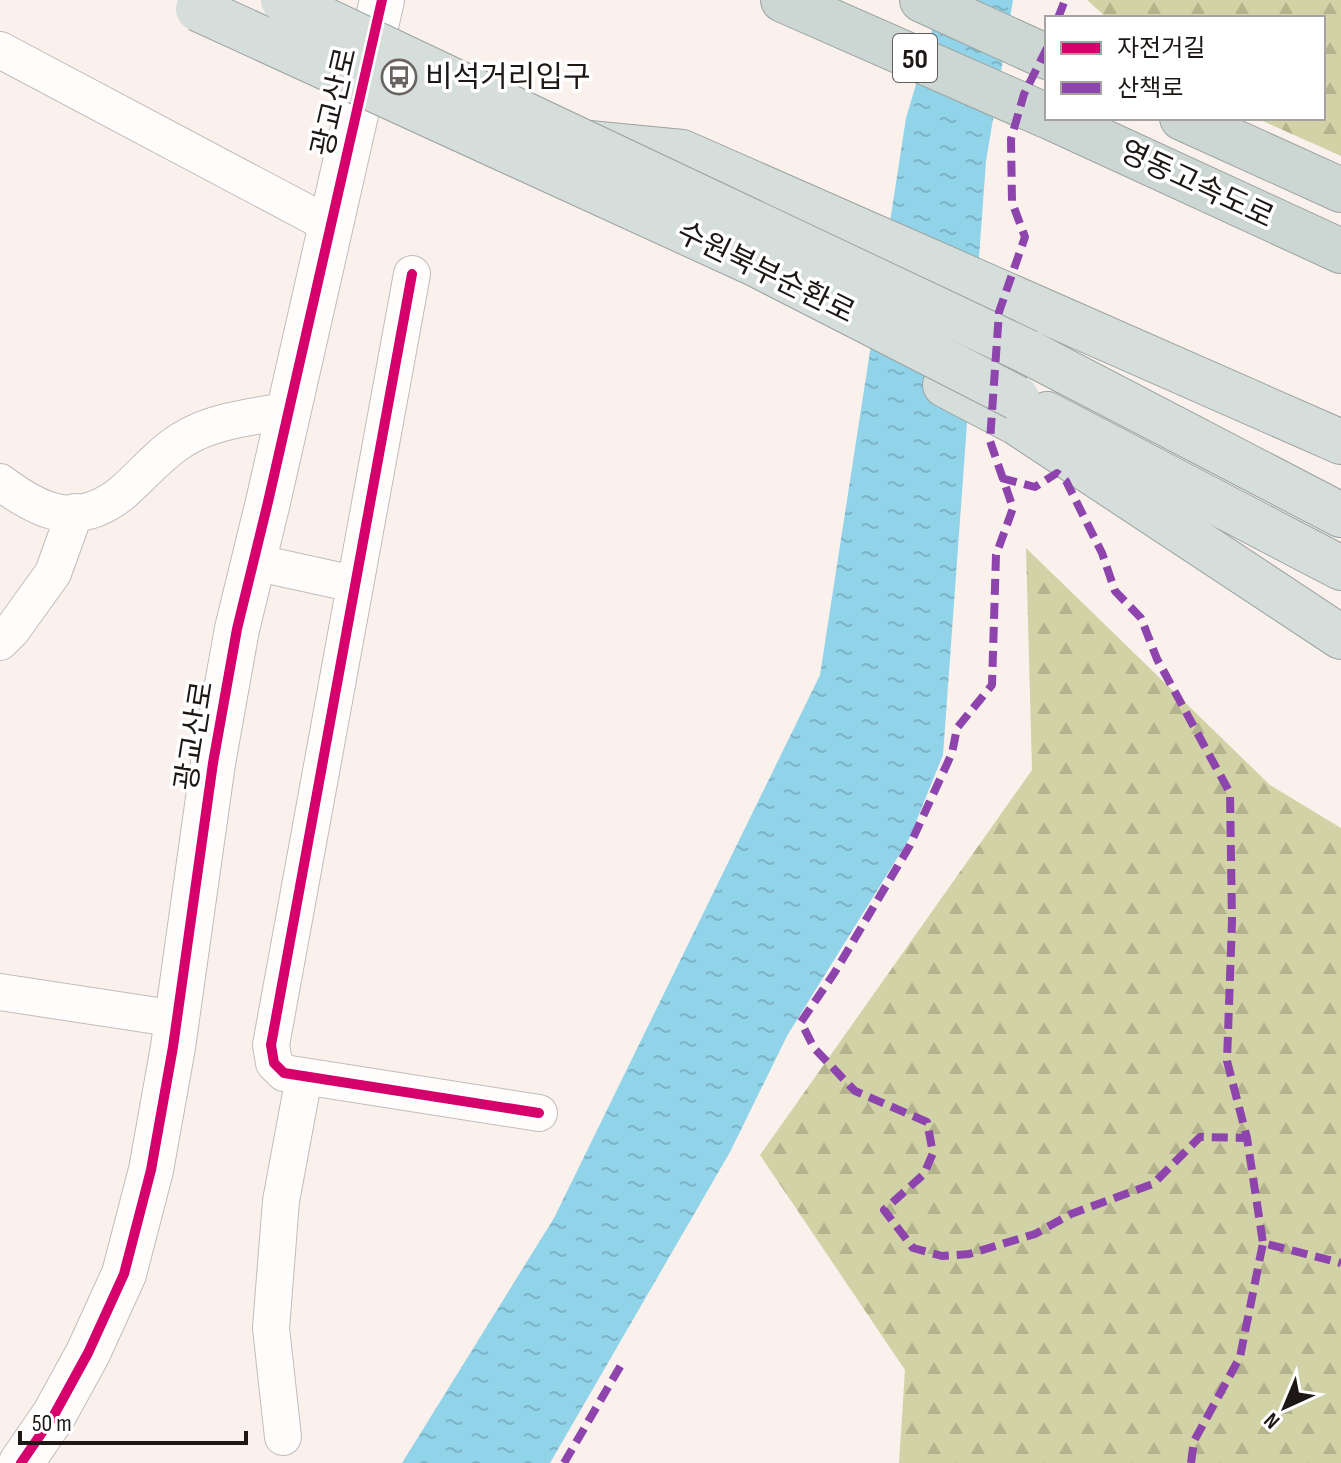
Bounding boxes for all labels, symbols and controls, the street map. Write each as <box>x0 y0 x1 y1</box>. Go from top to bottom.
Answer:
legend <box>1045 16 1325 120</box>
road number: 50 <box>893 34 937 82</box>
text: 자전거길 <box>1117 34 1205 63</box>
street label: 광교산로 <box>305 44 365 160</box>
bus stop icon: 비석거리입구 <box>380 58 418 96</box>
place label: 비석거리입구 <box>425 60 591 96</box>
text: 산책로 <box>1117 74 1183 103</box>
street label: 영동고속도로 <box>1114 134 1279 236</box>
street label: 수원북부순환로 <box>671 214 860 331</box>
street label: 광교산로 <box>169 679 221 793</box>
north arrow <box>1245 1367 1325 1447</box>
scale bar <box>20 1395 246 1445</box>
text: N <box>1259 1407 1286 1434</box>
text: 50 m <box>32 1409 72 1438</box>

